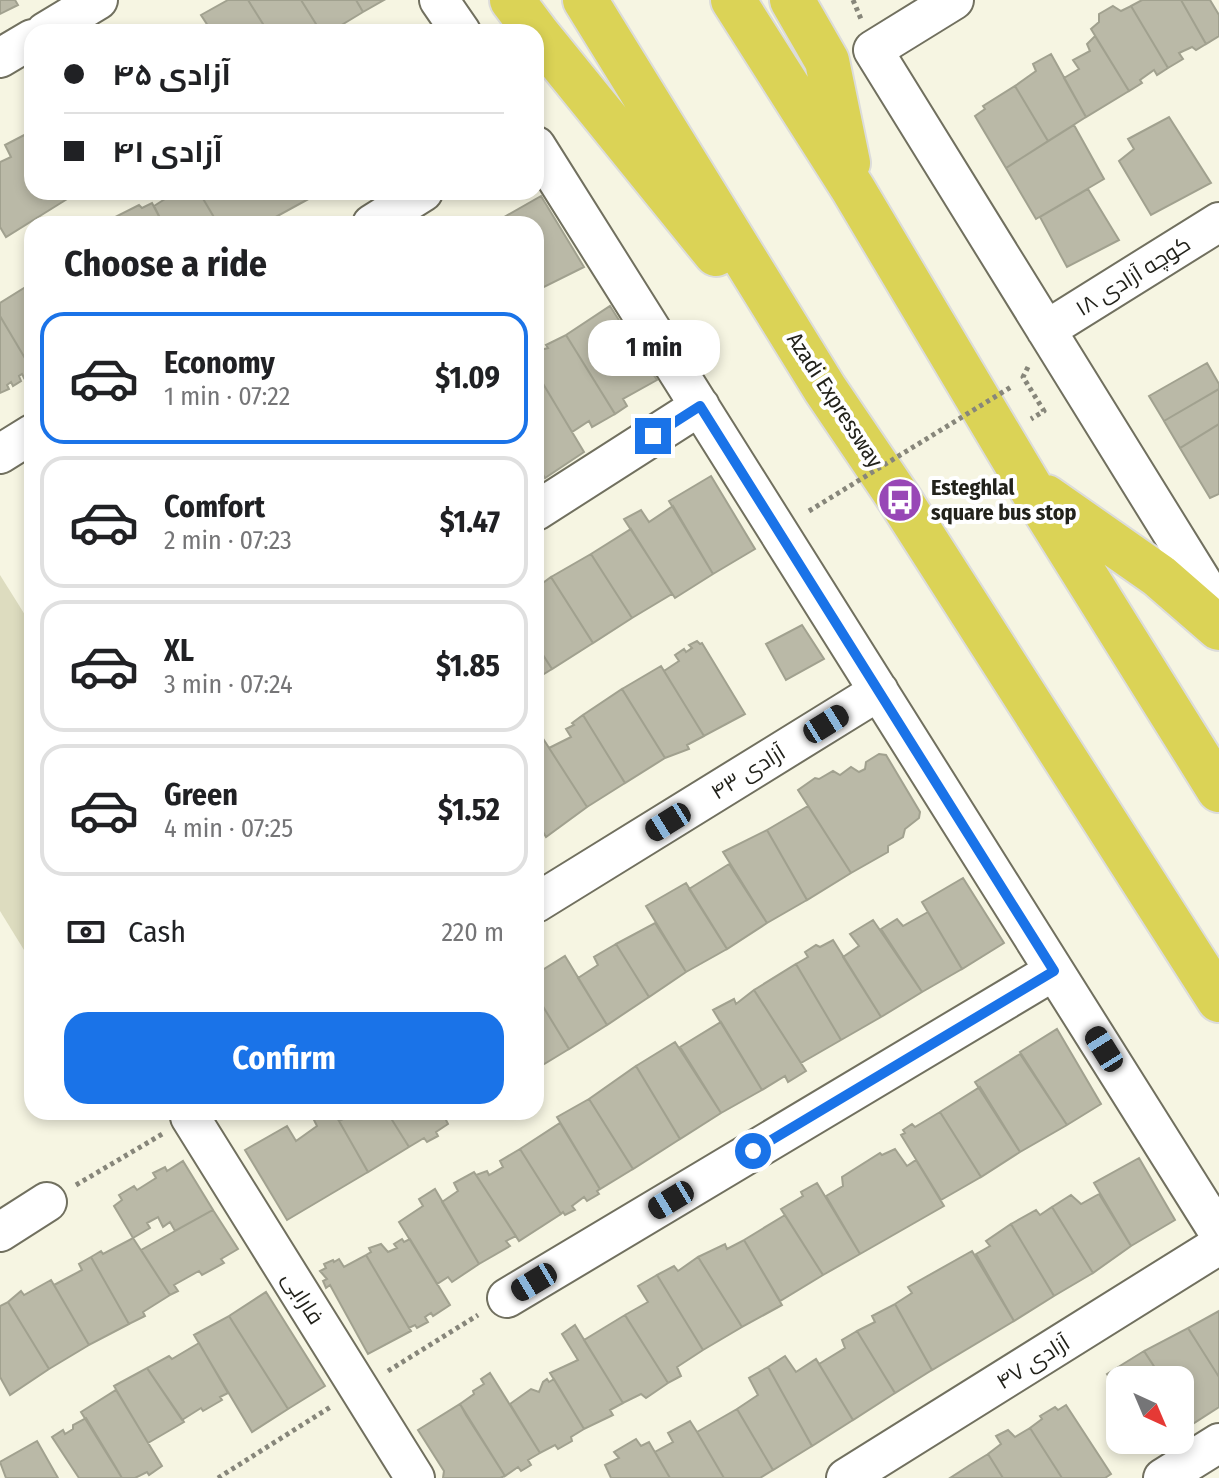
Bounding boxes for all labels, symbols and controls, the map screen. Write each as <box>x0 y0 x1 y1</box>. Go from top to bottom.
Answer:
text: ۴۵ آزادی <box>112 57 231 93</box>
text: ۴۱ آزادی <box>112 134 223 170</box>
street label: کوچه آزادی ۱۸ <box>1071 230 1196 323</box>
text: Choose a ride <box>64 242 267 286</box>
callout: 1 min <box>587 320 719 376</box>
street label: Azadi Expressway <box>781 327 889 473</box>
text: 1 min <box>626 332 682 363</box>
icon: car <box>68 342 140 414</box>
text: Economy <box>164 345 275 381</box>
text: $1.09 <box>435 360 500 396</box>
text: 1 min · 07:22 <box>164 381 290 412</box>
route end <box>635 418 671 454</box>
place label: Esteghlal square bus stop <box>931 474 1076 526</box>
bus stop icon: Esteghlal square bus stop <box>876 476 924 524</box>
icon: car <box>68 486 140 558</box>
text: Comfort <box>164 489 265 525</box>
text: $1.47 <box>440 504 500 540</box>
text: 2 min · 07:23 <box>164 525 292 556</box>
icon: car <box>68 630 140 702</box>
text: XL <box>164 633 194 669</box>
text: $1.85 <box>436 648 500 684</box>
text: 3 min · 07:24 <box>164 669 292 700</box>
car <box>799 701 853 747</box>
street label: ۴۳ آزادی <box>706 739 790 805</box>
icon: car <box>68 774 140 846</box>
text: Green <box>164 777 238 813</box>
text: $1.52 <box>438 792 500 828</box>
car <box>641 799 695 845</box>
text: 4 min · 07:25 <box>164 813 293 844</box>
icon: cash <box>64 910 108 954</box>
text: Cash <box>128 914 186 950</box>
text: 220 m <box>441 917 504 948</box>
button: Confirm <box>64 1012 504 1104</box>
car <box>1081 1022 1127 1076</box>
route start <box>735 1133 771 1169</box>
car <box>644 1177 698 1223</box>
car <box>507 1259 561 1305</box>
street label: فارابی <box>276 1267 330 1329</box>
street label: ۴۷ آزادی <box>991 1329 1075 1395</box>
north arrow <box>1106 1366 1194 1454</box>
map controls <box>1106 1366 1194 1454</box>

